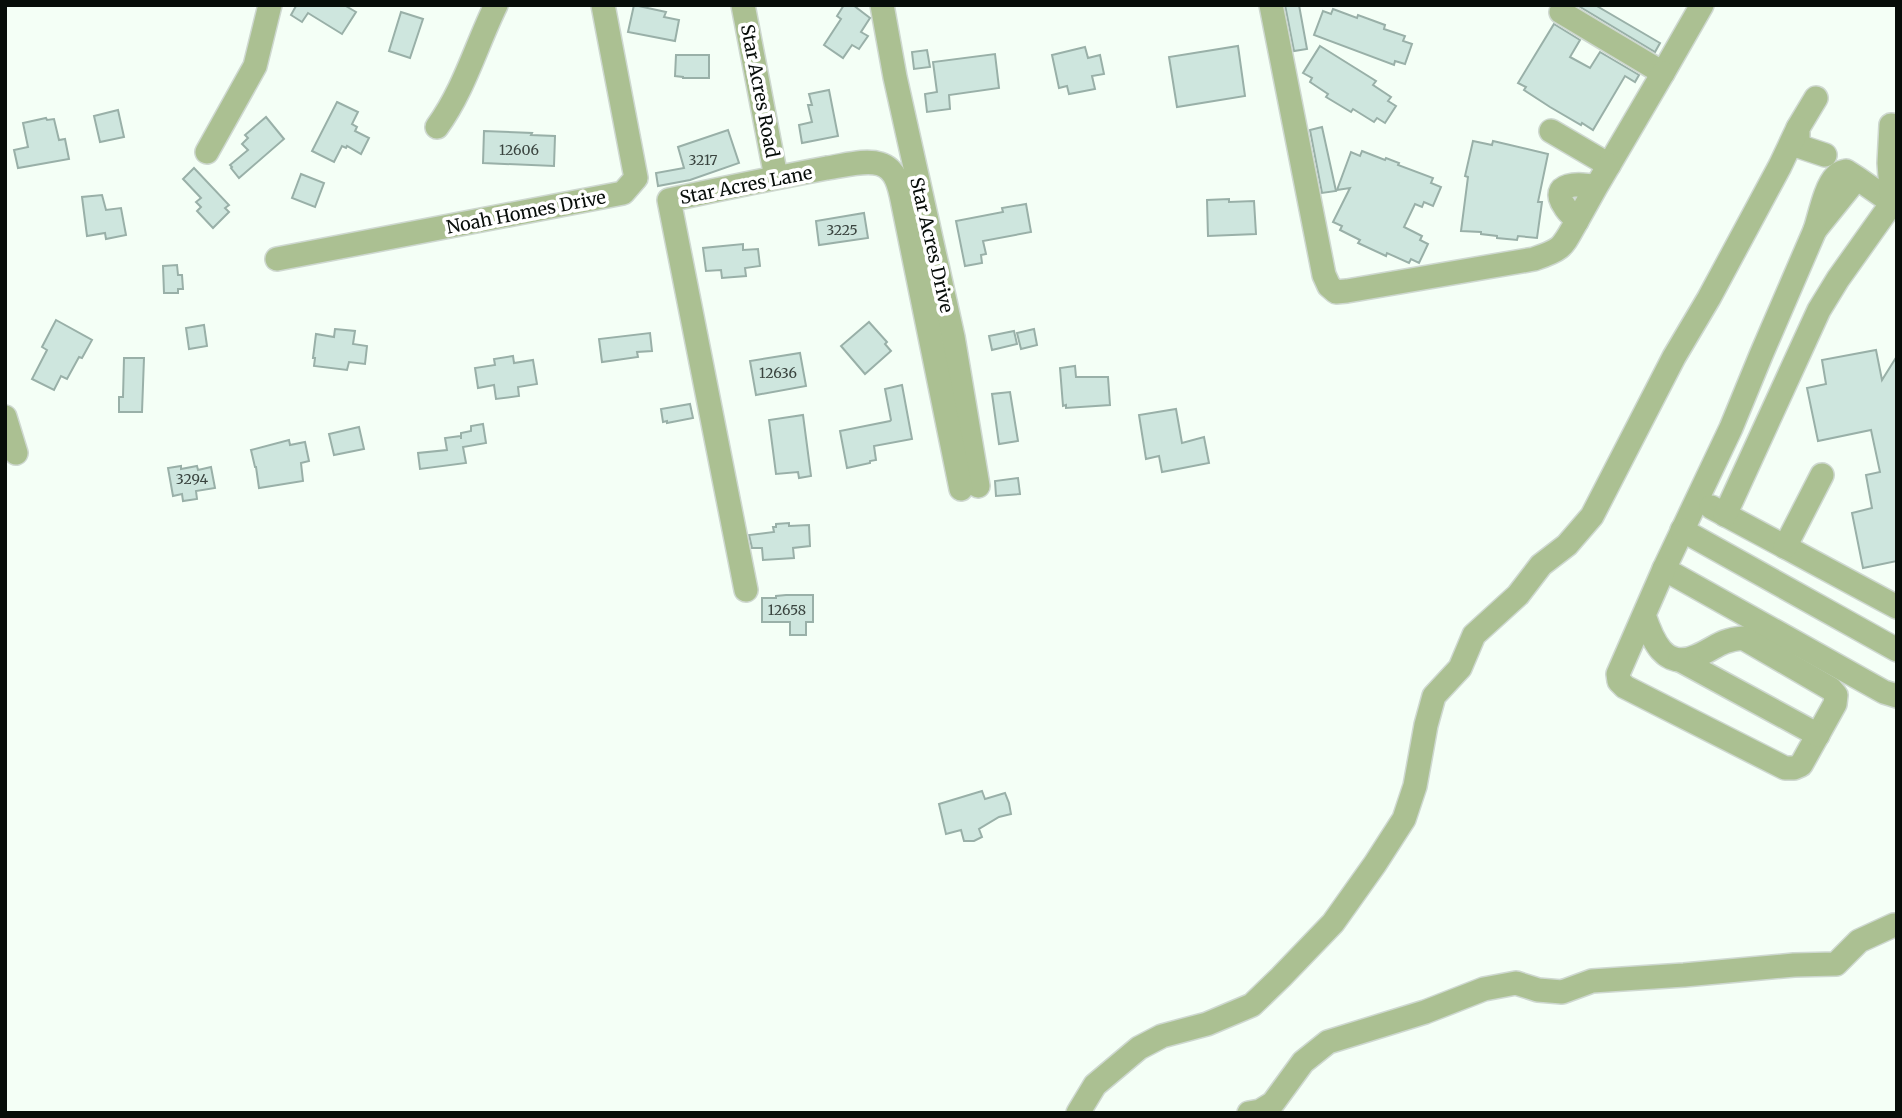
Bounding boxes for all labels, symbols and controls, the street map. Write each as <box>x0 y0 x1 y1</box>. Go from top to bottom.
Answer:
street label: Star Acres Road <box>736 22 784 160</box>
house number: 12606 <box>499 141 539 159</box>
house number: 3217 <box>689 151 717 169</box>
street label: Star Acres Lane <box>678 161 814 209</box>
street label: Star Acres Drive <box>905 175 959 315</box>
street label: Noah Homes Drive <box>444 185 608 239</box>
house number: 3225 <box>826 221 858 239</box>
house number: 12636 <box>759 364 797 382</box>
house number: 3294 <box>176 470 209 488</box>
house number: 12658 <box>768 601 806 619</box>

